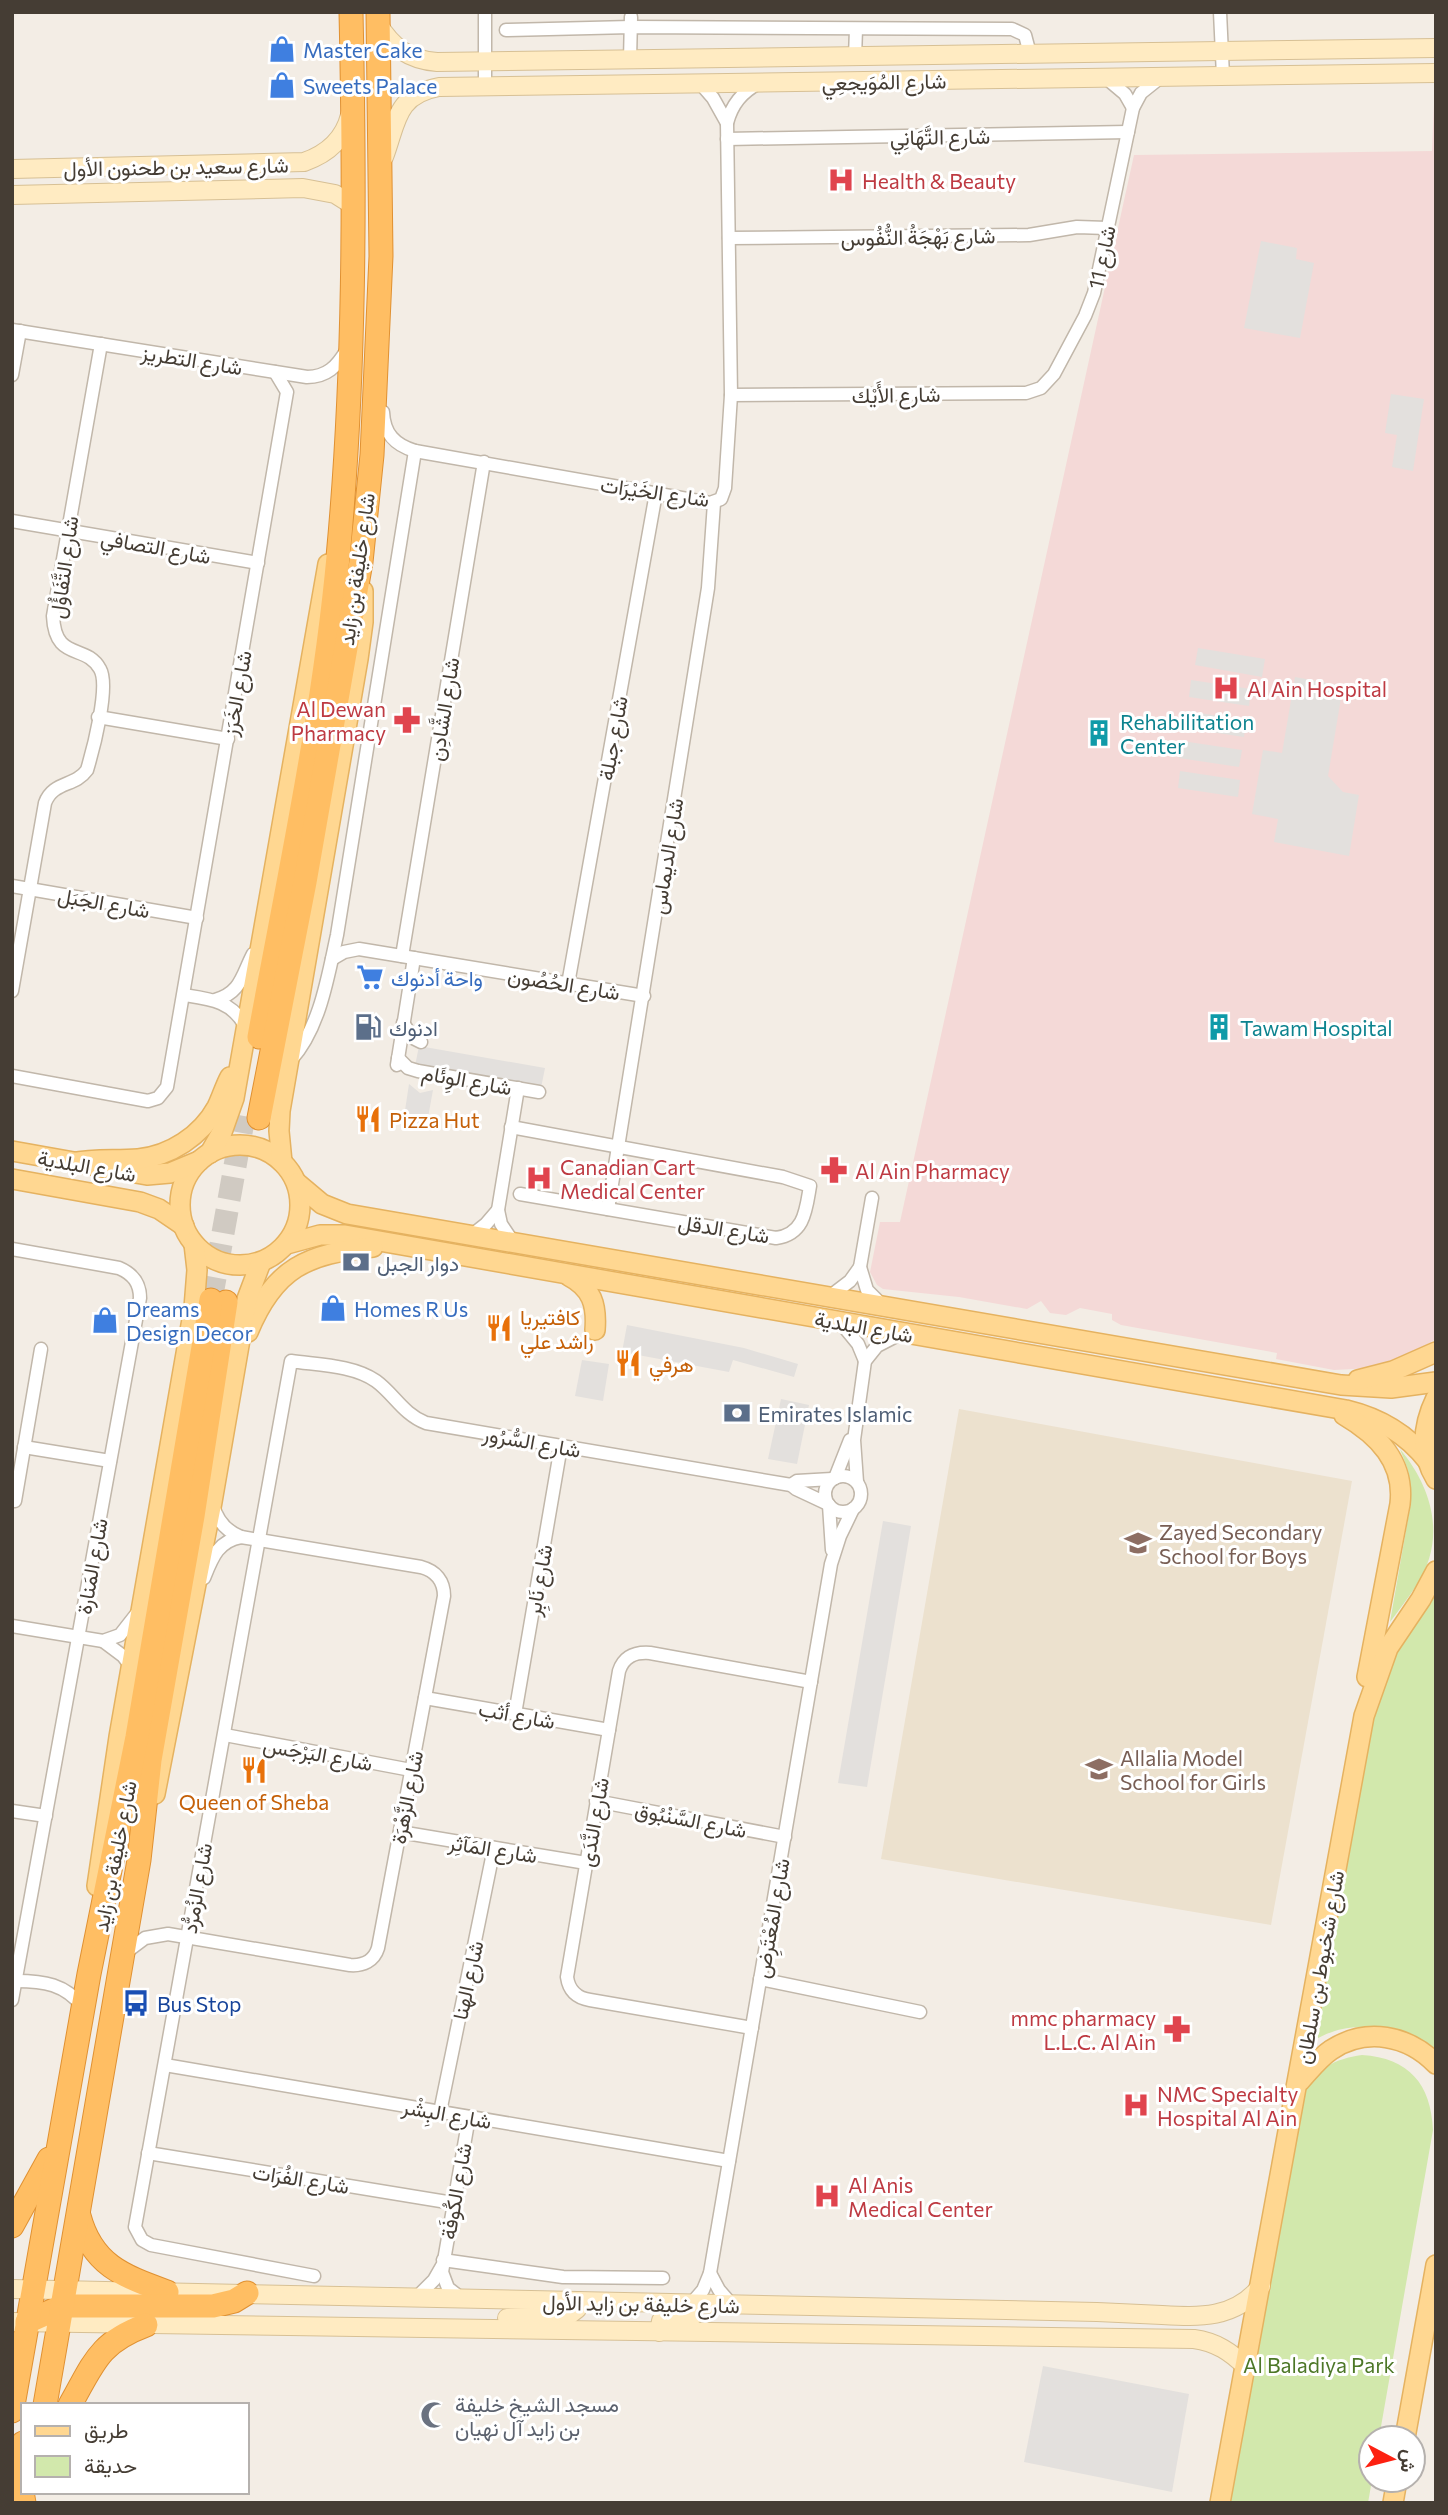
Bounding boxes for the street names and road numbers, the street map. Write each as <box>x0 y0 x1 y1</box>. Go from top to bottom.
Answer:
street label: شارع المُوَيجعِي <box>821 67 947 101</box>
street label: شارع التَّهَانِي <box>890 123 990 155</box>
street label: شارع سعيد بن طحنون الأول <box>63 152 289 183</box>
street label: شارع بَهْجَةُ النُّفُوس <box>840 221 996 253</box>
street label: شارع 11 <box>1082 223 1123 292</box>
street label: شارع التطريز <box>138 338 245 382</box>
street label: شارع الأَيْك <box>851 379 941 410</box>
street label: شارع الخَيْرَات <box>599 471 711 514</box>
street label: شارع خليفة بن زايد <box>333 491 382 647</box>
street label: شارع التَّفَاؤُل <box>43 514 86 620</box>
street label: شارع التصافي <box>98 524 213 574</box>
street label: شارع الخَرَز <box>216 648 259 739</box>
street label: شارع الشَّادِن <box>422 655 466 763</box>
street label: شارع جبلة <box>592 694 635 783</box>
street label: شارع الديماس <box>644 796 690 916</box>
street label: شارع الجَبَل <box>56 882 152 925</box>
street label: شارع الحُصُون <box>506 962 622 1007</box>
street label: شارع الوِئَام <box>419 1059 514 1105</box>
street label: شارع البلدية <box>35 1144 138 1189</box>
street label: شارع الدقل <box>676 1208 771 1251</box>
street label: شارع البلدية <box>812 1305 915 1350</box>
street label: شارع السُّرُور <box>479 1420 583 1465</box>
street label: شارع المَنارة <box>70 1516 115 1617</box>
street label: شارع نَابِر <box>519 1542 562 1620</box>
street label: شارع أثب <box>476 1695 557 1736</box>
street label: شارع البَرْجَس <box>261 1731 375 1778</box>
street label: شارع الزَّهْرَة <box>385 1748 430 1846</box>
street label: شارع النَّدَى <box>573 1775 616 1869</box>
street label: شارع خليفة بن زايد <box>87 1778 144 1934</box>
street label: شارع السَّنْبُوق <box>633 1796 749 1845</box>
street label: شارع المَآثِر <box>446 1829 539 1870</box>
street label: شارع الزُمرُّد <box>176 1841 219 1936</box>
street label: شارع المُعْتَرِض <box>748 1856 800 1981</box>
street label: شارع شخبوط بن سلطان <box>1290 1868 1351 2066</box>
street label: شارع الهنا <box>446 1938 491 2022</box>
street label: شارع البِشْر <box>398 2093 494 2139</box>
street label: شارع الكُوفَة <box>434 2141 479 2242</box>
street label: شارع الفُرَات <box>250 2158 351 2201</box>
street label: شارع خليفة بن زايد الأول <box>542 2289 740 2320</box>

